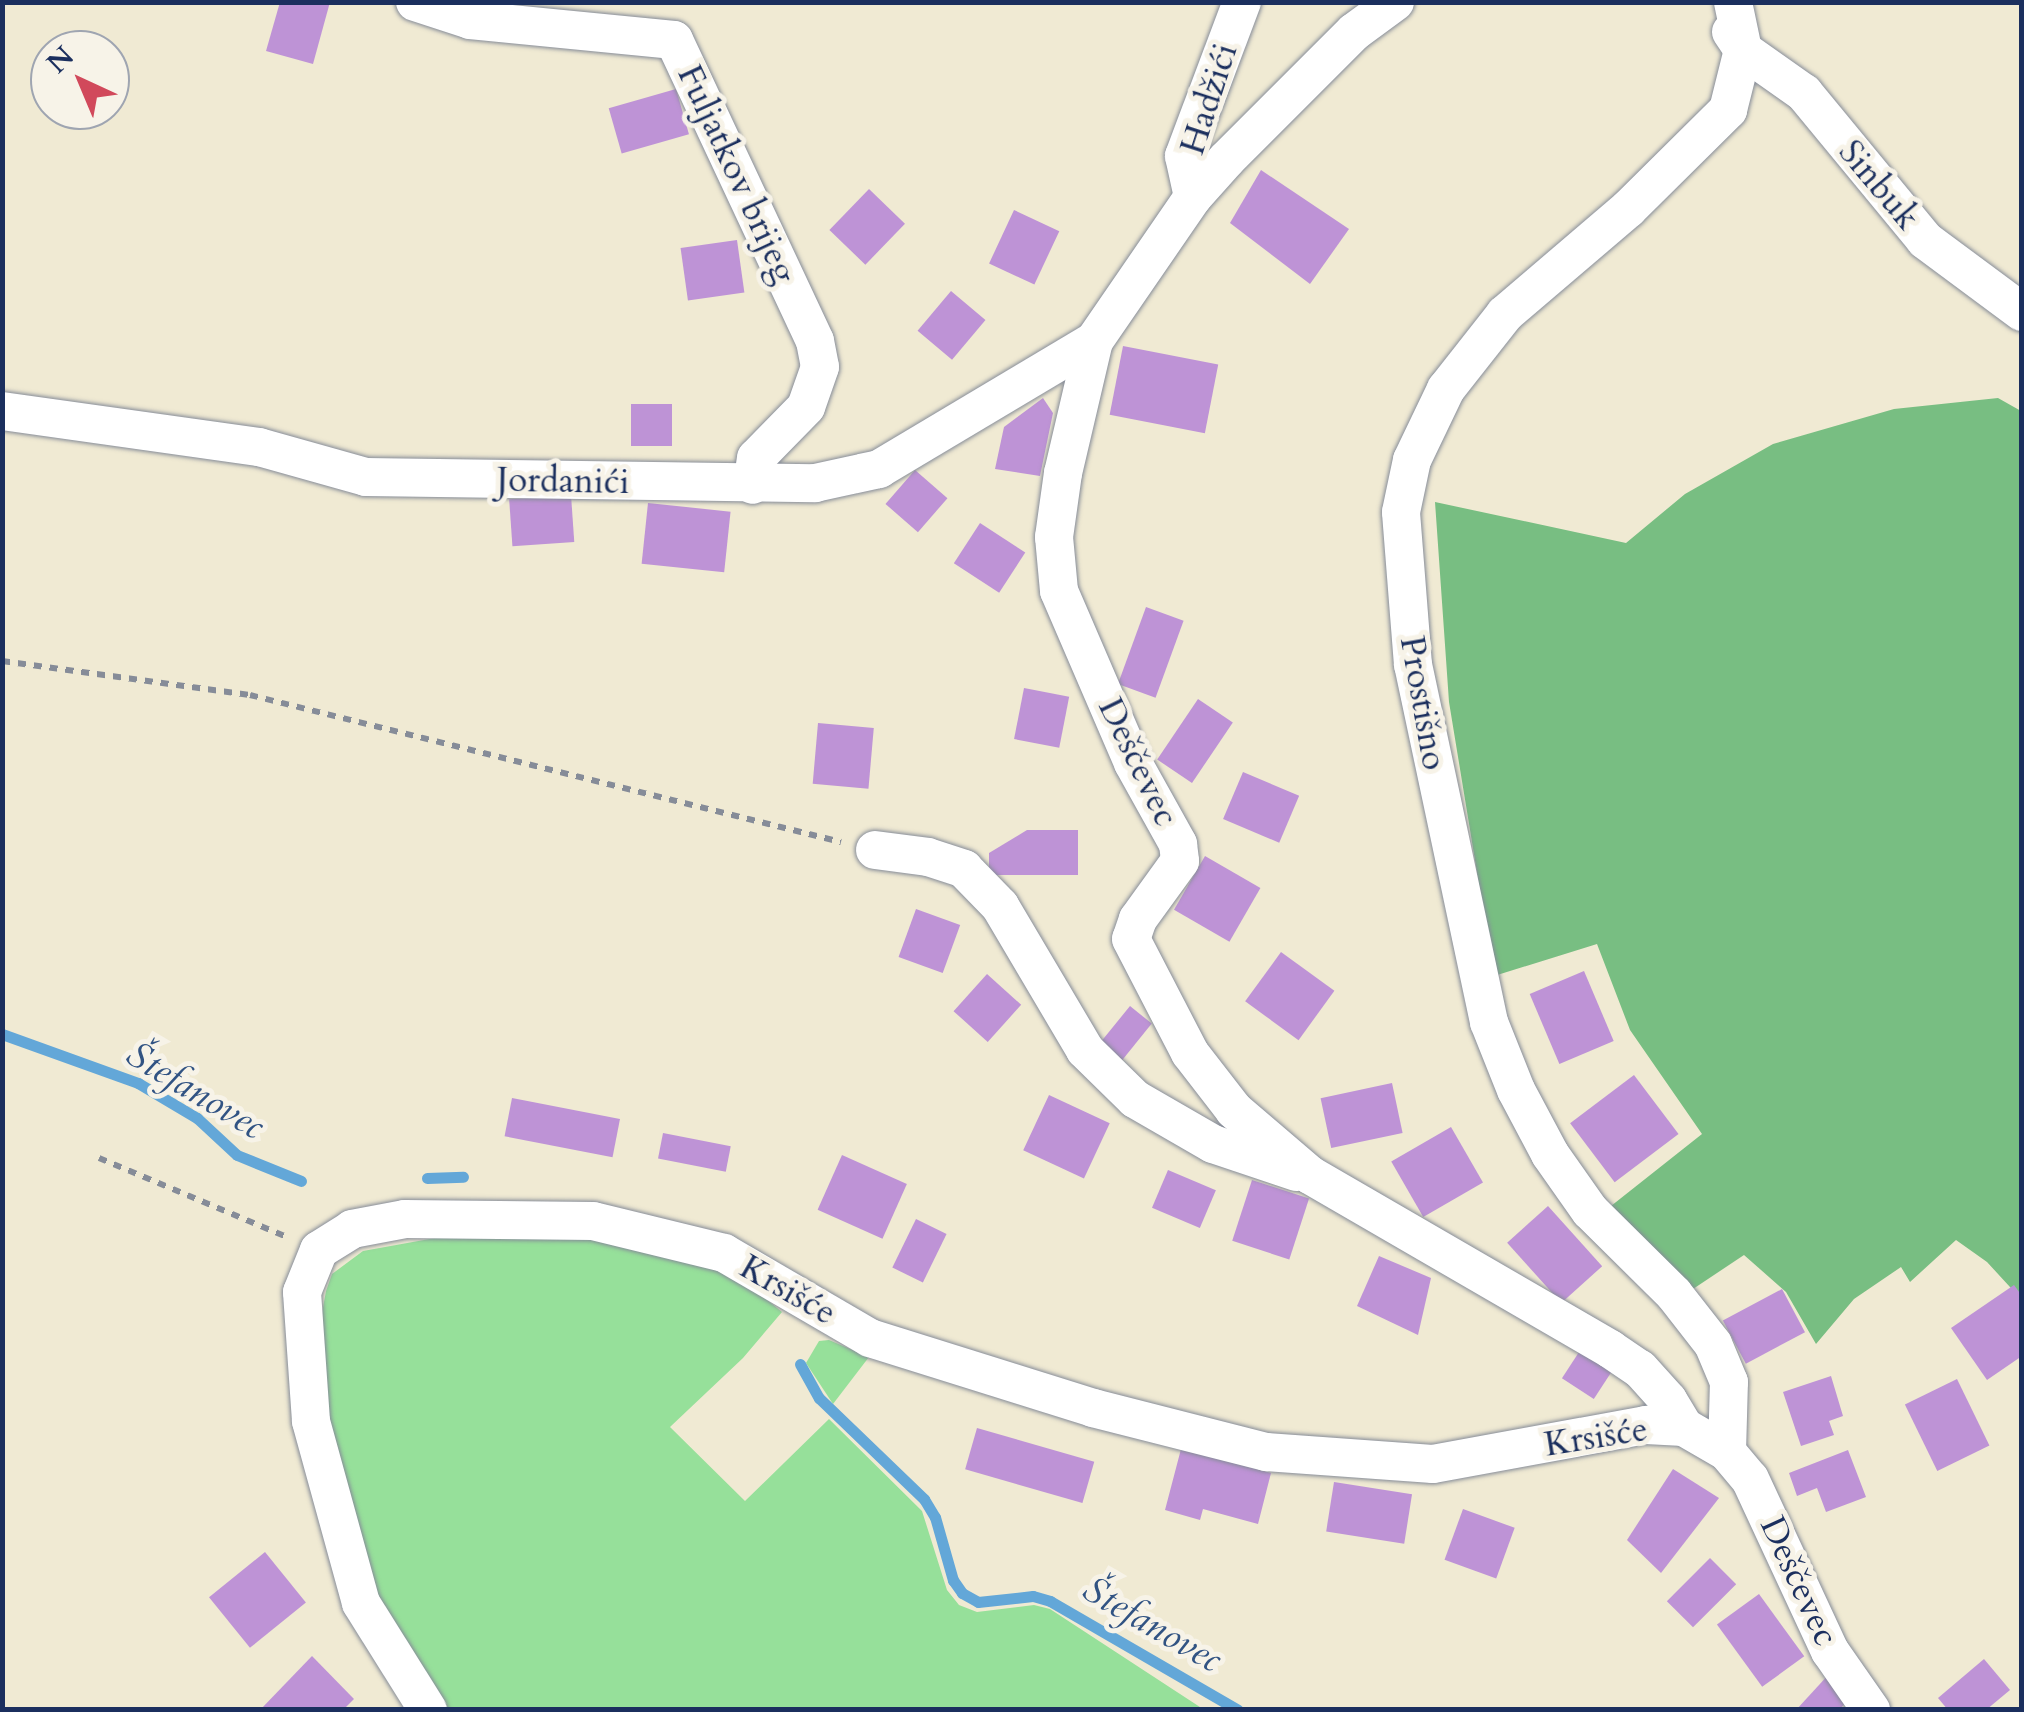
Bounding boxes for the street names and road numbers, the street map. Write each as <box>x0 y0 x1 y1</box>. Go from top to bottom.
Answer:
street label: Hadžići <box>1171 38 1247 160</box>
street label: Fuljatkov brijeg <box>668 58 806 290</box>
street label: Sinbuk <box>1829 132 1929 238</box>
street label: Jordanići <box>496 459 630 503</box>
street label: Prostišno <box>1391 633 1455 773</box>
street label: Deščevec <box>1089 691 1187 833</box>
street label: Krsišće <box>732 1246 844 1334</box>
street label: Krsišće <box>1541 1408 1651 1466</box>
street label: Deščevec <box>1751 1510 1847 1652</box>

